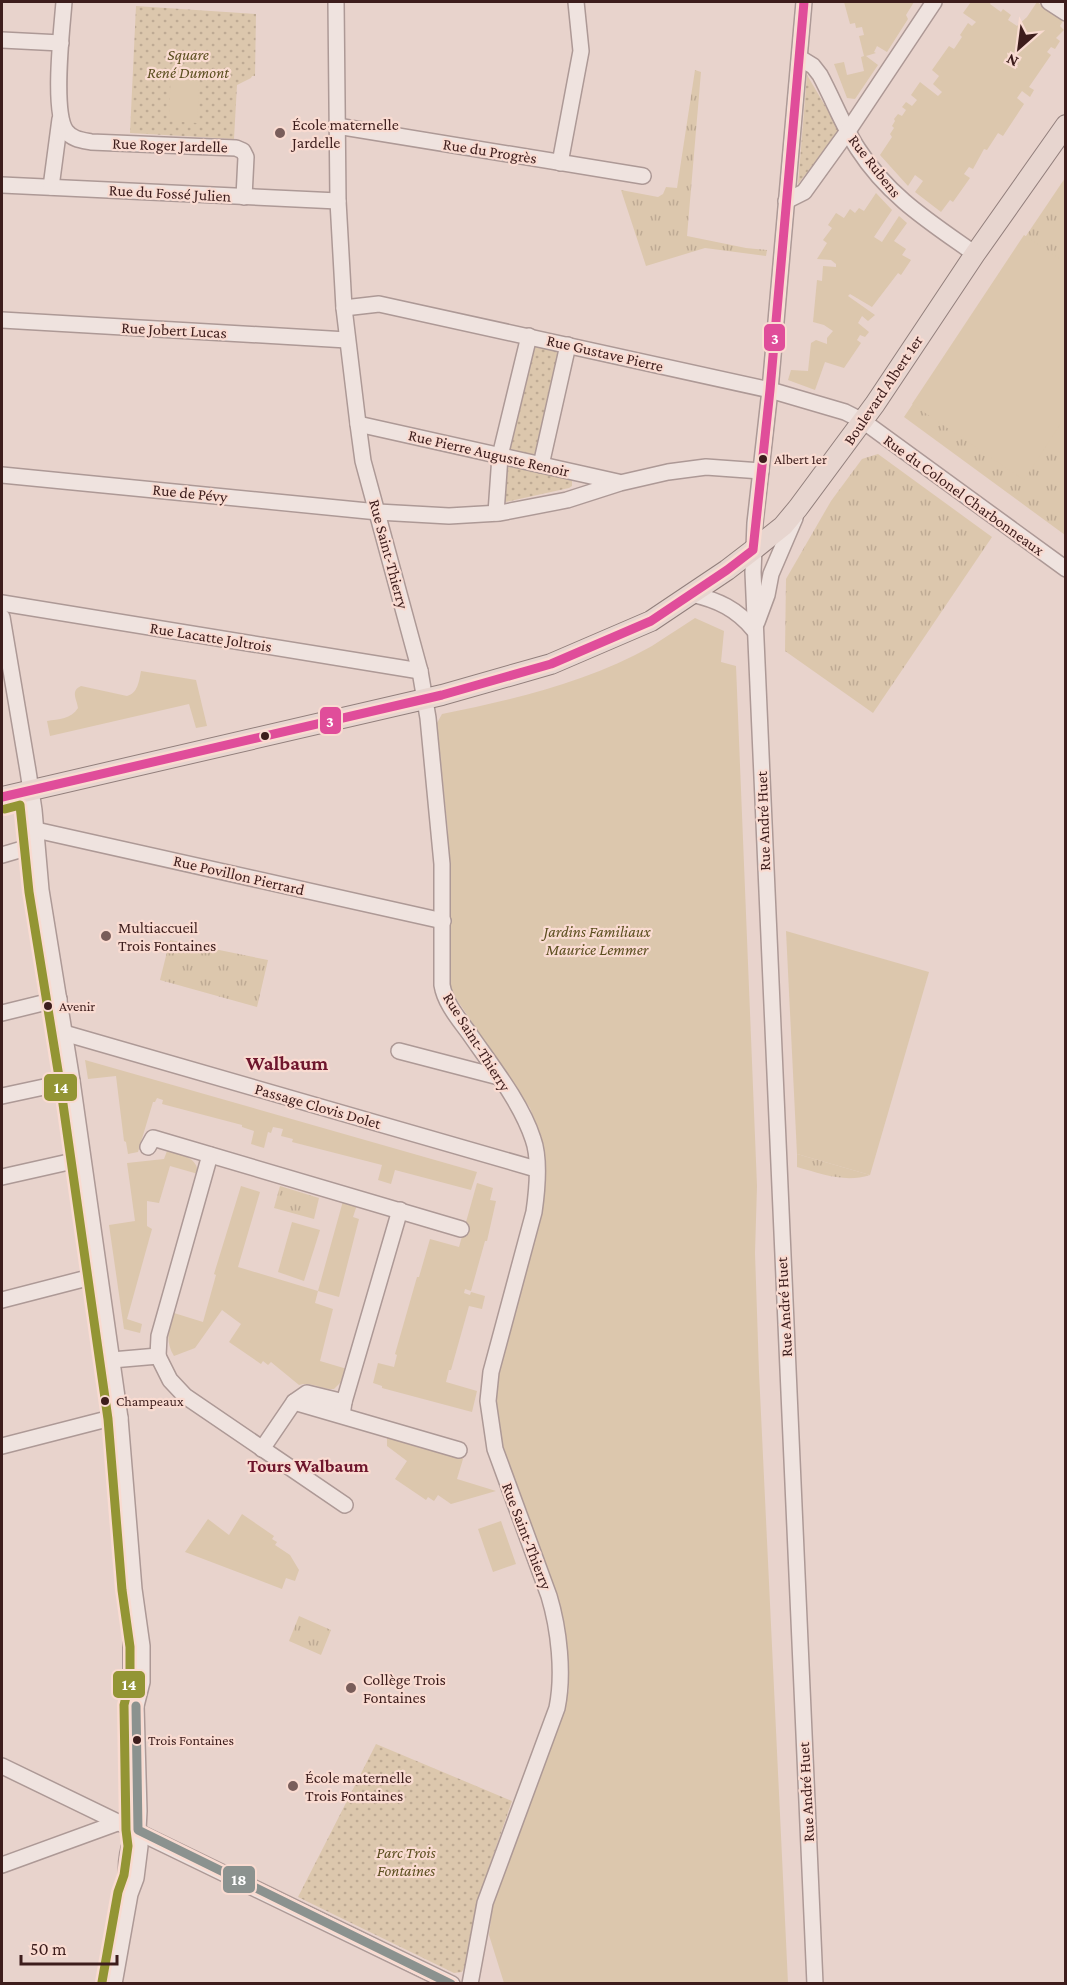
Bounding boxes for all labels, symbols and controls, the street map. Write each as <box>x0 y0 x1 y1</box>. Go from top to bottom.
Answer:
north arrow <box>989 18 1049 78</box>
park label: Square René Dumont <box>147 46 229 81</box>
text: N <box>1003 51 1021 71</box>
place label: École maternelle Jardelle <box>290 116 399 152</box>
marker: École maternelle Jardelle <box>273 126 287 140</box>
street label: Rue Rubens <box>845 131 905 201</box>
street label: Rue Roger Jardelle <box>112 134 228 157</box>
street label: Rue du Progrès <box>442 135 538 168</box>
street label: Rue du Fossé Julien <box>108 181 232 206</box>
street label: Rue Jobert Lucas <box>121 319 227 342</box>
line badge: 3 <box>763 323 786 352</box>
text: 3 <box>771 330 779 347</box>
street label: Rue Gustave Pierre <box>545 331 665 375</box>
street label: Boulevard Albert 1er <box>840 332 926 448</box>
street label: Rue Pierre Auguste Renoir <box>407 426 571 481</box>
street label: Rue du Colonel Charbonneaux <box>880 431 1048 559</box>
place label: Albert 1er <box>774 451 827 467</box>
marker: Albert 1er <box>757 453 769 465</box>
street label: Rue de Pévy <box>152 481 229 506</box>
street label: Rue Saint-Thierry <box>365 497 412 612</box>
street label: Rue Lacatte Joltrois <box>149 619 273 656</box>
line badge: 3 <box>319 706 342 735</box>
text: 3 <box>326 713 334 730</box>
unlabelled marker <box>259 730 271 742</box>
street label: Rue André Huet <box>753 770 773 871</box>
street label: Rue Povillon Pierrard <box>172 852 307 898</box>
place label: Multiaccueil Trois Fontaines <box>118 919 216 954</box>
park label: Jardins Familiaux Maurice Lemmer <box>540 923 651 958</box>
marker: Multiaccueil Trois Fontaines <box>99 929 113 943</box>
street label: Rue Saint-Thierry <box>439 990 514 1095</box>
place label: Avenir <box>59 998 95 1014</box>
marker: Avenir <box>42 1000 54 1012</box>
district label: Walbaum <box>245 1052 328 1074</box>
line badge: 14 <box>43 1073 78 1102</box>
text: 14 <box>54 1079 69 1096</box>
street label: Passage Clovis Dolet <box>253 1080 384 1133</box>
street label: Rue André Huet <box>773 1256 795 1357</box>
place label: Champeaux <box>116 1393 184 1409</box>
marker: Champeaux <box>99 1395 111 1407</box>
district label: Tours Walbaum <box>247 1456 370 1476</box>
street label: Rue Saint-Thierry <box>498 1480 555 1593</box>
line badge: 14 <box>112 1670 146 1699</box>
place label: Collège Trois Fontaines <box>363 1671 446 1706</box>
text: 14 <box>122 1676 137 1693</box>
marker: Collège Trois Fontaines <box>344 1681 358 1695</box>
place label: Trois Fontaines <box>148 1732 234 1748</box>
marker: Trois Fontaines <box>131 1734 143 1746</box>
street label: Rue André Huet <box>795 1741 817 1842</box>
place label: École maternelle Trois Fontaines <box>305 1769 412 1804</box>
marker: École maternelle Trois Fontaines <box>286 1779 300 1793</box>
park label: Parc Trois Fontaines <box>376 1844 436 1879</box>
line badge: 18 <box>222 1865 256 1894</box>
text: 18 <box>231 1871 247 1888</box>
scale bar <box>21 1928 117 1966</box>
text: 50 m <box>30 1939 67 1959</box>

